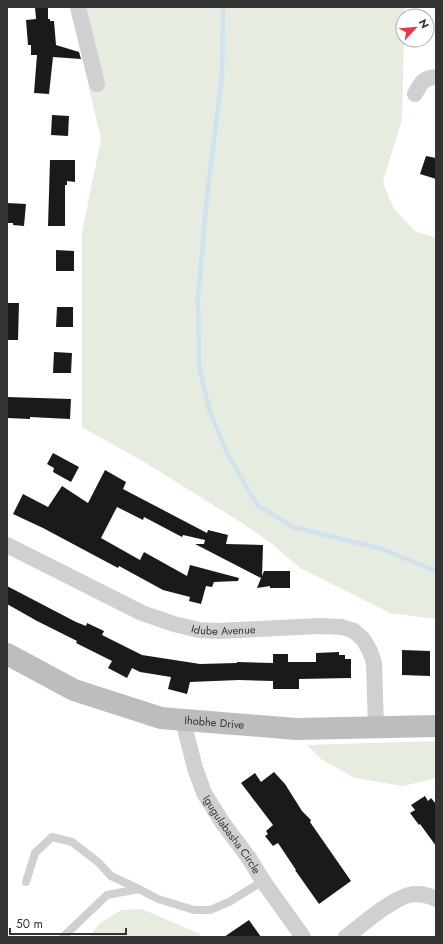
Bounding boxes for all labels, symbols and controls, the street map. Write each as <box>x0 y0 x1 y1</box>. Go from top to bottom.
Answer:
north arrow <box>395 8 435 48</box>
text: N <box>415 16 433 31</box>
street label: Idube Avenue <box>189 620 256 639</box>
street label: Ihobhe Drive <box>184 712 245 733</box>
street label: Igugulabasha Circle <box>199 792 265 877</box>
scale bar <box>10 910 126 936</box>
text: 50 m <box>16 915 43 933</box>

